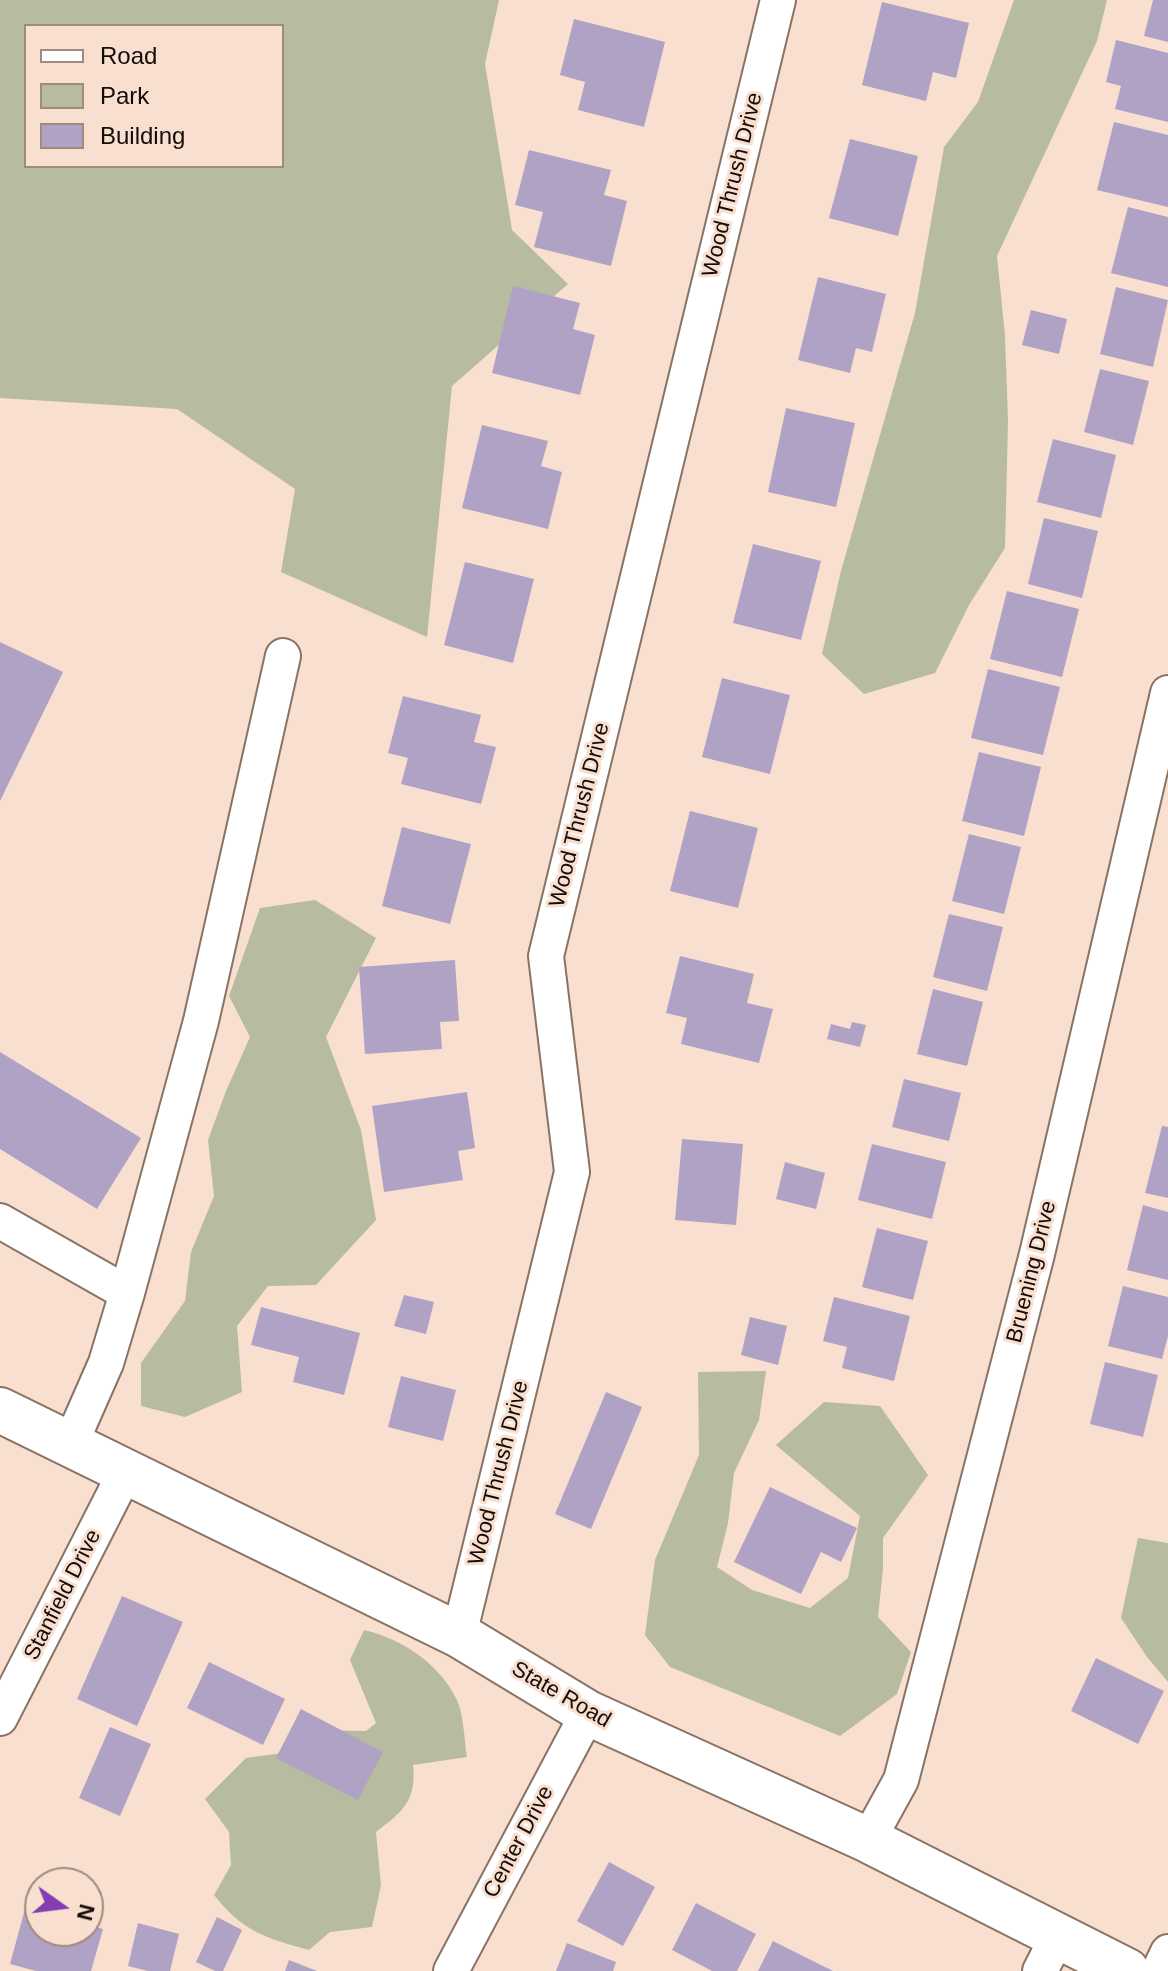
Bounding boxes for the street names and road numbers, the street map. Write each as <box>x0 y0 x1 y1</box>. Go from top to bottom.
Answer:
street label: Wood Thrush Drive <box>697 90 769 280</box>
street label: Wood Thrush Drive <box>544 720 616 910</box>
street label: Bruening Drive <box>1002 1198 1062 1346</box>
street label: Wood Thrush Drive <box>463 1378 535 1568</box>
street label: Stanfield Drive <box>19 1525 107 1665</box>
street label: State Road <box>507 1656 615 1734</box>
street label: Center Drive <box>478 1781 560 1903</box>

